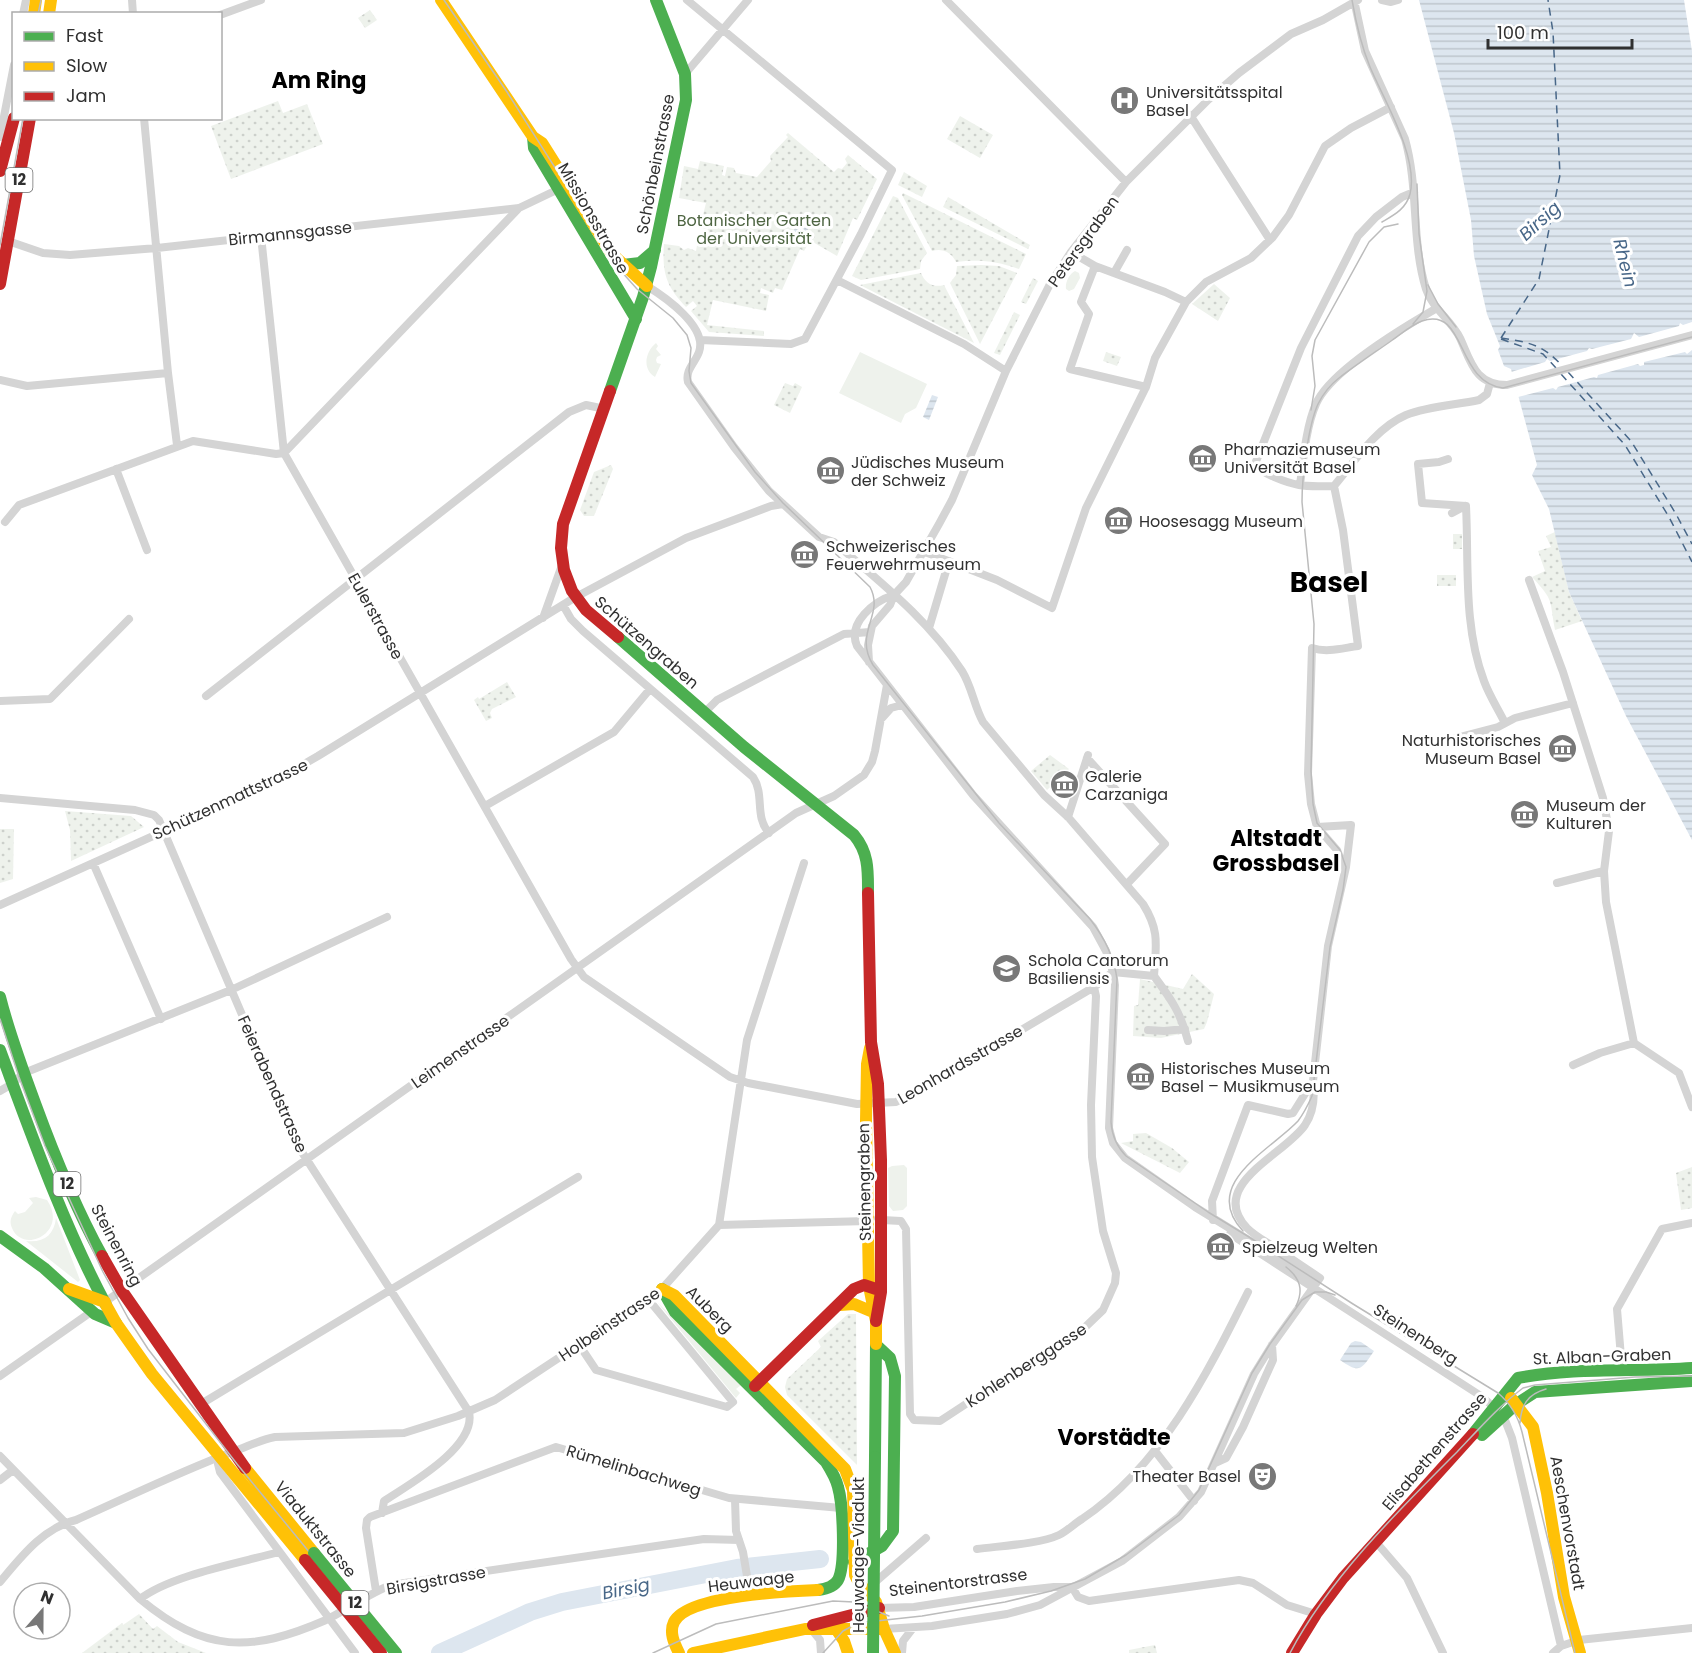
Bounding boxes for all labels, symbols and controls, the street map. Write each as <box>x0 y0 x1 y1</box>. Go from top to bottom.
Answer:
legend <box>12 12 222 120</box>
scale bar <box>1488 12 1632 50</box>
text: 100 m <box>1497 20 1549 45</box>
text: Fast <box>66 23 103 48</box>
text: Slow <box>66 53 108 78</box>
district label: Am Ring <box>272 65 366 96</box>
place label: Universitätsspital Basel <box>1146 81 1283 122</box>
text: Jam <box>66 83 106 108</box>
hospital icon: Universitätsspital Basel <box>1109 85 1141 117</box>
street label: Schönbeinstrasse <box>631 92 680 236</box>
street label: Missionsstrasse <box>552 158 635 278</box>
road number: 12 <box>5 168 32 192</box>
street label: Petersgraben <box>1042 191 1124 292</box>
water label: Birsig <box>1513 195 1566 246</box>
park label: Botanischer Garten der Universität <box>677 209 831 250</box>
street label: Birmannsgasse <box>227 216 353 251</box>
water label: Rhein <box>1607 236 1644 290</box>
place label: Pharmaziemuseum Universität Basel <box>1224 438 1380 479</box>
museum icon: Pharmaziemuseum Universität Basel <box>1187 442 1219 474</box>
place label: Jüdisches Museum der Schweiz <box>851 451 1004 492</box>
museum icon: Jüdisches Museum der Schweiz <box>814 455 846 487</box>
museum icon: Hoosesagg Museum <box>1102 505 1134 537</box>
place label: Hoosesagg Museum <box>1139 510 1303 533</box>
place label: Schweizerisches Feuerwehrmuseum <box>826 535 981 576</box>
museum icon: Schweizerisches Feuerwehrmuseum <box>789 539 821 571</box>
district label: Basel <box>1290 563 1368 602</box>
street label: Eulerstrasse <box>342 569 409 664</box>
street label: Schützengraben <box>590 591 704 694</box>
place label: Naturhistorisches Museum Basel <box>1402 729 1541 770</box>
museum icon: Naturhistorisches Museum Basel <box>1546 733 1578 765</box>
street label: Schützenmattstrasse <box>149 753 312 846</box>
place label: Galerie Carzaniga <box>1085 765 1168 806</box>
museum icon: Galerie Carzaniga <box>1048 769 1080 801</box>
place label: Museum der Kulturen <box>1546 794 1646 835</box>
museum icon: Museum der Kulturen <box>1509 798 1541 830</box>
district label: Altstadt Grossbasel <box>1213 823 1339 879</box>
place label: Schola Cantorum Basiliensis <box>1028 949 1169 990</box>
school or university icon: Schola Cantorum Basiliensis <box>991 953 1023 985</box>
street label: Leimenstrasse <box>407 1009 514 1094</box>
street label: Feierabendstrasse <box>232 1012 313 1157</box>
street label: Leonhardsstrasse <box>893 1019 1027 1110</box>
place label: Historisches Museum Basel – Musikmuseum <box>1161 1057 1339 1098</box>
museum icon: Historisches Museum Basel – Musikmuseum <box>1124 1061 1156 1093</box>
street label: Steinengraben <box>852 1123 877 1241</box>
road number: 12 <box>54 1172 80 1196</box>
street label: Steinenring <box>85 1200 148 1291</box>
museum icon: Spielzeug Welten <box>1205 1231 1237 1263</box>
place label: Spielzeug Welten <box>1242 1236 1378 1259</box>
street label: Auberg <box>681 1281 738 1338</box>
street label: Holbeinstrasse <box>554 1282 665 1367</box>
street label: Steinenberg <box>1369 1298 1463 1370</box>
street label: Kohlenberggasse <box>961 1318 1091 1413</box>
street label: St. Alban-Graben <box>1532 1343 1672 1370</box>
street label: Elisabethenstrasse <box>1377 1387 1492 1515</box>
district label: Vorstädte <box>1057 1422 1171 1453</box>
street label: Rümelinbachweg <box>564 1439 704 1502</box>
street label: Aeschenvorstadt <box>1544 1454 1591 1592</box>
theatre icon: Theater Basel <box>1246 1460 1278 1492</box>
place label: Theater Basel <box>1133 1465 1241 1488</box>
street label: Viaduktstrasse <box>269 1476 362 1583</box>
street label: Heuwaage-Viadukt <box>847 1477 870 1633</box>
street label: Birsigstrasse <box>385 1560 488 1601</box>
street label: Steinentorstrasse <box>888 1563 1029 1602</box>
street label: Heuwaage <box>707 1565 796 1598</box>
water label: Birsig <box>600 1572 652 1605</box>
north arrow <box>12 1581 72 1641</box>
text: N <box>37 1585 57 1610</box>
road number: 12 <box>342 1591 368 1615</box>

